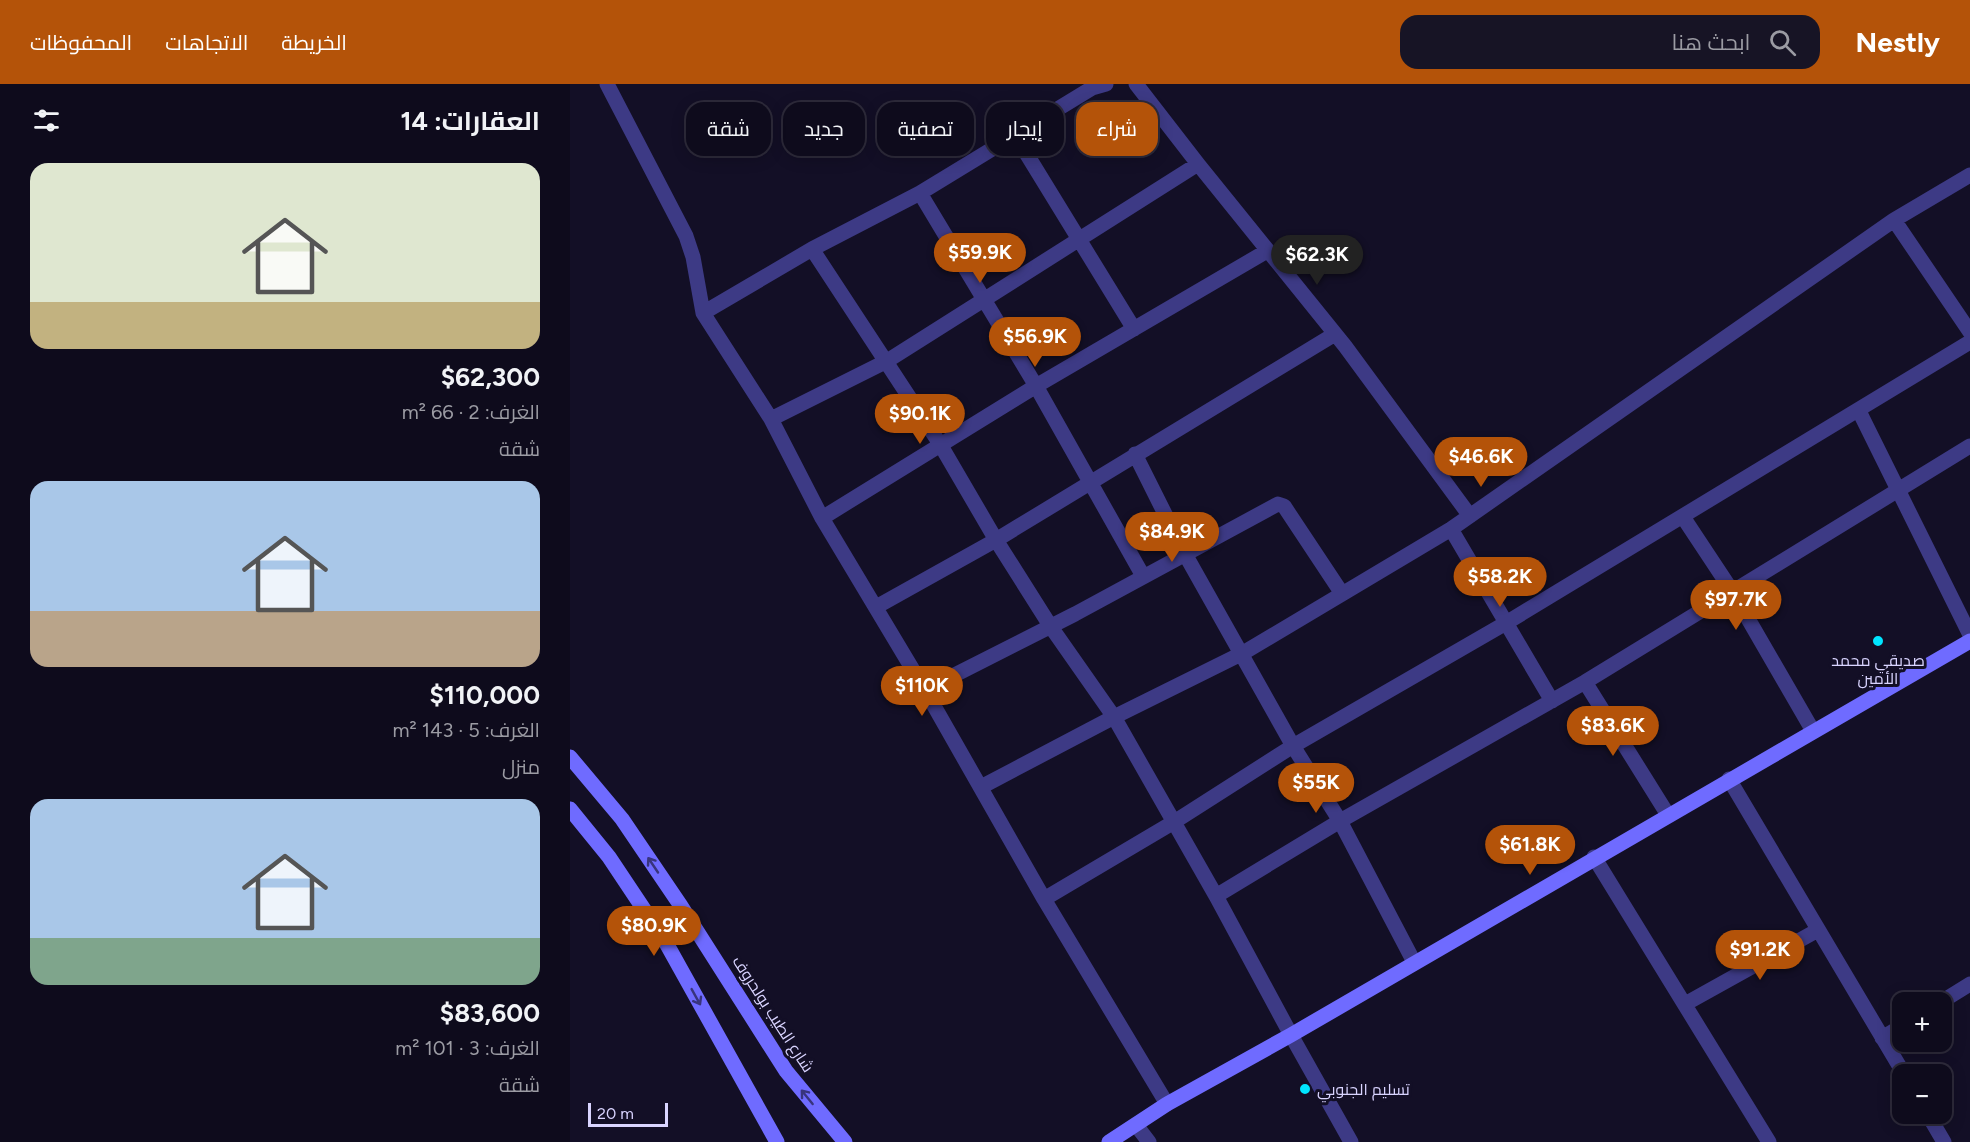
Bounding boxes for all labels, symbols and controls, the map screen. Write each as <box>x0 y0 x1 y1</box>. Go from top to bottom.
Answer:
search box <box>1400 15 1820 69</box>
text: Nestly <box>1856 25 1940 59</box>
icon: search <box>1766 26 1799 59</box>
text: ابحث هنا <box>1672 29 1751 56</box>
text: المحفوظات <box>30 30 132 55</box>
text: الاتجاهات <box>165 30 248 55</box>
text: الخريطة <box>281 30 347 55</box>
chip: شقة <box>686 102 771 156</box>
chip: جديد <box>783 102 865 156</box>
chip: تصفية <box>877 102 974 156</box>
chip: إيجار <box>986 102 1064 156</box>
chip: شراء <box>1076 102 1158 156</box>
icon: filters <box>30 104 63 137</box>
text: العقارات: 14 <box>400 105 540 137</box>
icon: home <box>231 202 339 310</box>
pin: $59.9K <box>931 233 1029 284</box>
pin: $62.3K <box>1268 235 1366 286</box>
text: $59.9K <box>948 240 1012 264</box>
text: $62.3K <box>1285 242 1349 266</box>
pin: $56.9K <box>986 317 1084 368</box>
text: $56.9K <box>1003 324 1067 348</box>
text: $62,300 <box>441 361 540 393</box>
pin: $90.1K <box>871 394 969 445</box>
text: الغرف: 2 · 66 m² <box>402 400 540 424</box>
text: $90.1K <box>889 401 951 425</box>
text: شقة <box>499 437 540 461</box>
pin: $46.6K <box>1432 437 1530 488</box>
text: $46.6K <box>1448 444 1514 468</box>
pin: $84.9K <box>1123 512 1221 563</box>
text: $84.9K <box>1139 519 1205 543</box>
icon: home <box>231 520 339 628</box>
pin: $58.2K <box>1451 557 1549 608</box>
text: $58.2K <box>1468 564 1532 588</box>
pin: $97.7K <box>1687 580 1785 631</box>
text: $97.7K <box>1704 587 1768 611</box>
marker: صديقي محمد الأمين <box>1871 634 1885 648</box>
place label: صديقي محمد الأمين <box>1831 651 1925 689</box>
pin: $110K <box>880 666 964 717</box>
text: $110K <box>895 673 949 697</box>
text: $110,000 <box>430 679 540 711</box>
pin: $83.6K <box>1564 706 1662 757</box>
text: $83.6K <box>1581 713 1645 737</box>
text: الغرف: 5 · 143 m² <box>393 718 540 742</box>
text: منزل <box>502 755 540 779</box>
pin: $55K <box>1280 763 1352 814</box>
text: $55K <box>1292 770 1340 794</box>
pin: $61.8K <box>1481 825 1579 876</box>
text: $61.8K <box>1499 832 1561 856</box>
icon: home <box>231 838 339 946</box>
one-way arrow <box>647 857 659 873</box>
pin: $80.9K <box>605 906 703 957</box>
text: $80.9K <box>621 913 687 937</box>
pin: $91.2K <box>1711 930 1809 981</box>
text: $91.2K <box>1730 937 1790 961</box>
street label: شارع الطيب بولحروف <box>727 952 818 1077</box>
one-way arrow <box>690 988 702 1005</box>
map controls <box>1892 992 1952 1124</box>
button: + <box>1892 992 1952 1052</box>
text: $83,600 <box>440 997 540 1029</box>
text: الغرف: 3 · 101 m² <box>395 1036 540 1060</box>
button: − <box>1892 1064 1952 1124</box>
text: شقة <box>499 1073 540 1097</box>
place label: تسليم الجنوبي <box>1317 1080 1411 1103</box>
marker: تسليم الجنوبي <box>1298 1082 1312 1096</box>
one-way arrow <box>801 1089 814 1105</box>
scale bar <box>588 1100 668 1128</box>
text: 20 m <box>597 1104 634 1123</box>

